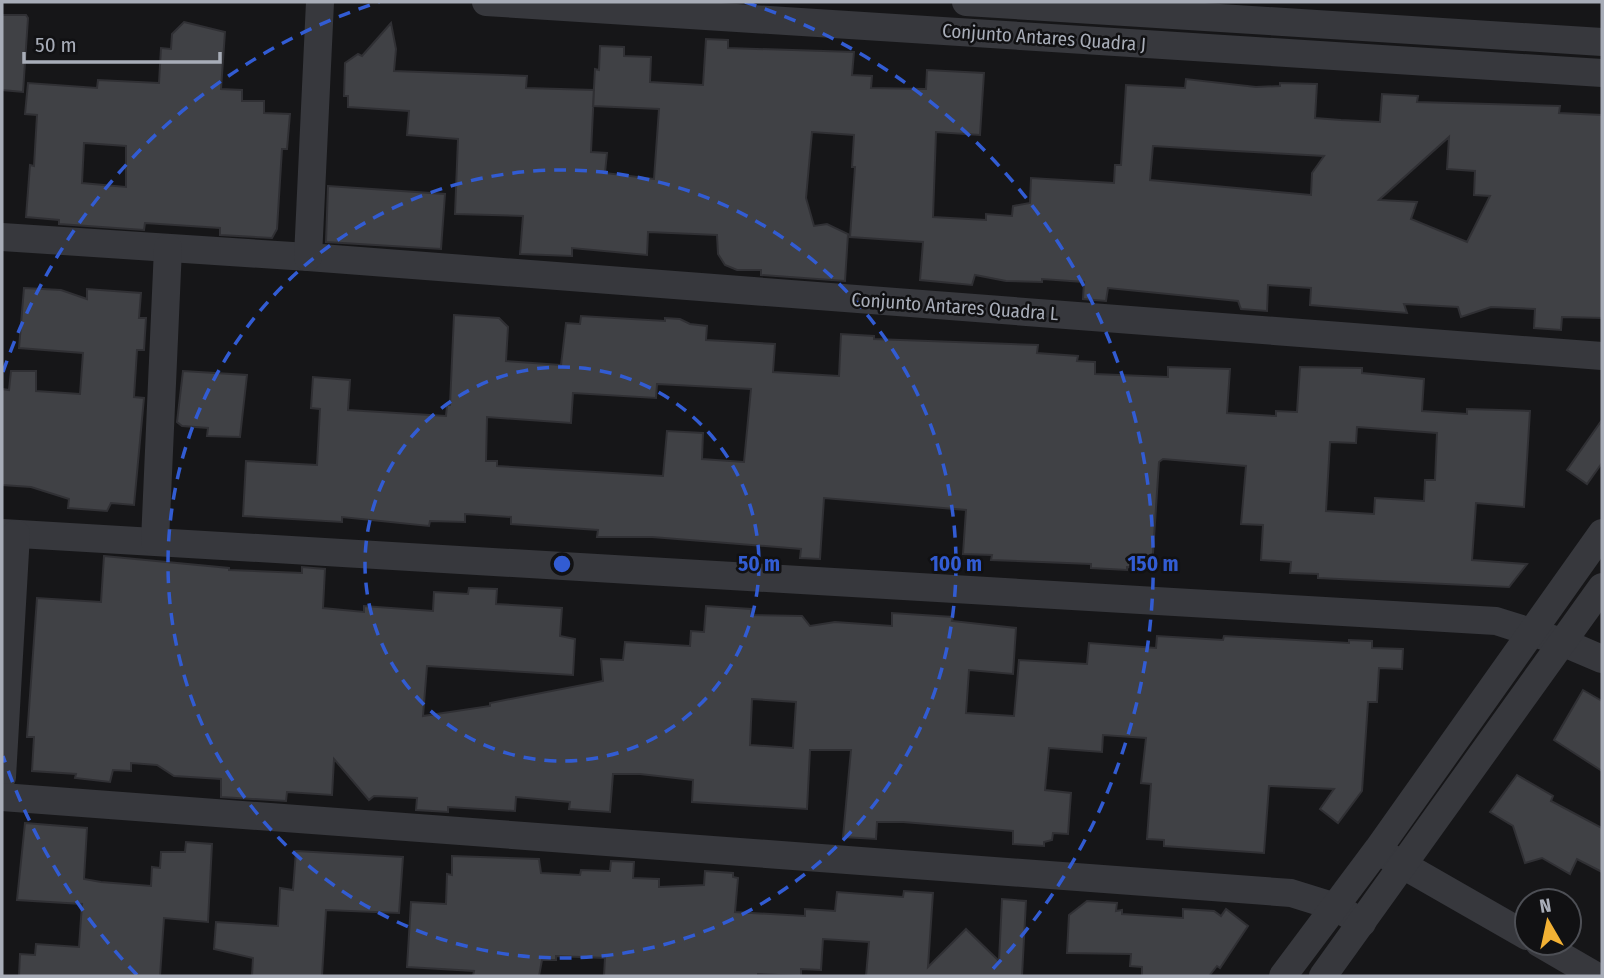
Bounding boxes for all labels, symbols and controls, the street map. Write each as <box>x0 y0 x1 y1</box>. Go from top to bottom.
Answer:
street label: Conjunto Antares Quadra J <box>941 19 1147 56</box>
scale bar <box>24 21 220 65</box>
text: 50 m <box>35 32 77 58</box>
street label: Conjunto Antares Quadra L <box>851 288 1060 325</box>
text: 50 m <box>738 551 780 577</box>
text: 100 m <box>930 551 982 577</box>
text: 150 m <box>1127 551 1179 577</box>
centre of rings <box>550 552 574 576</box>
north arrow <box>1513 887 1583 957</box>
text: N <box>1538 893 1553 918</box>

